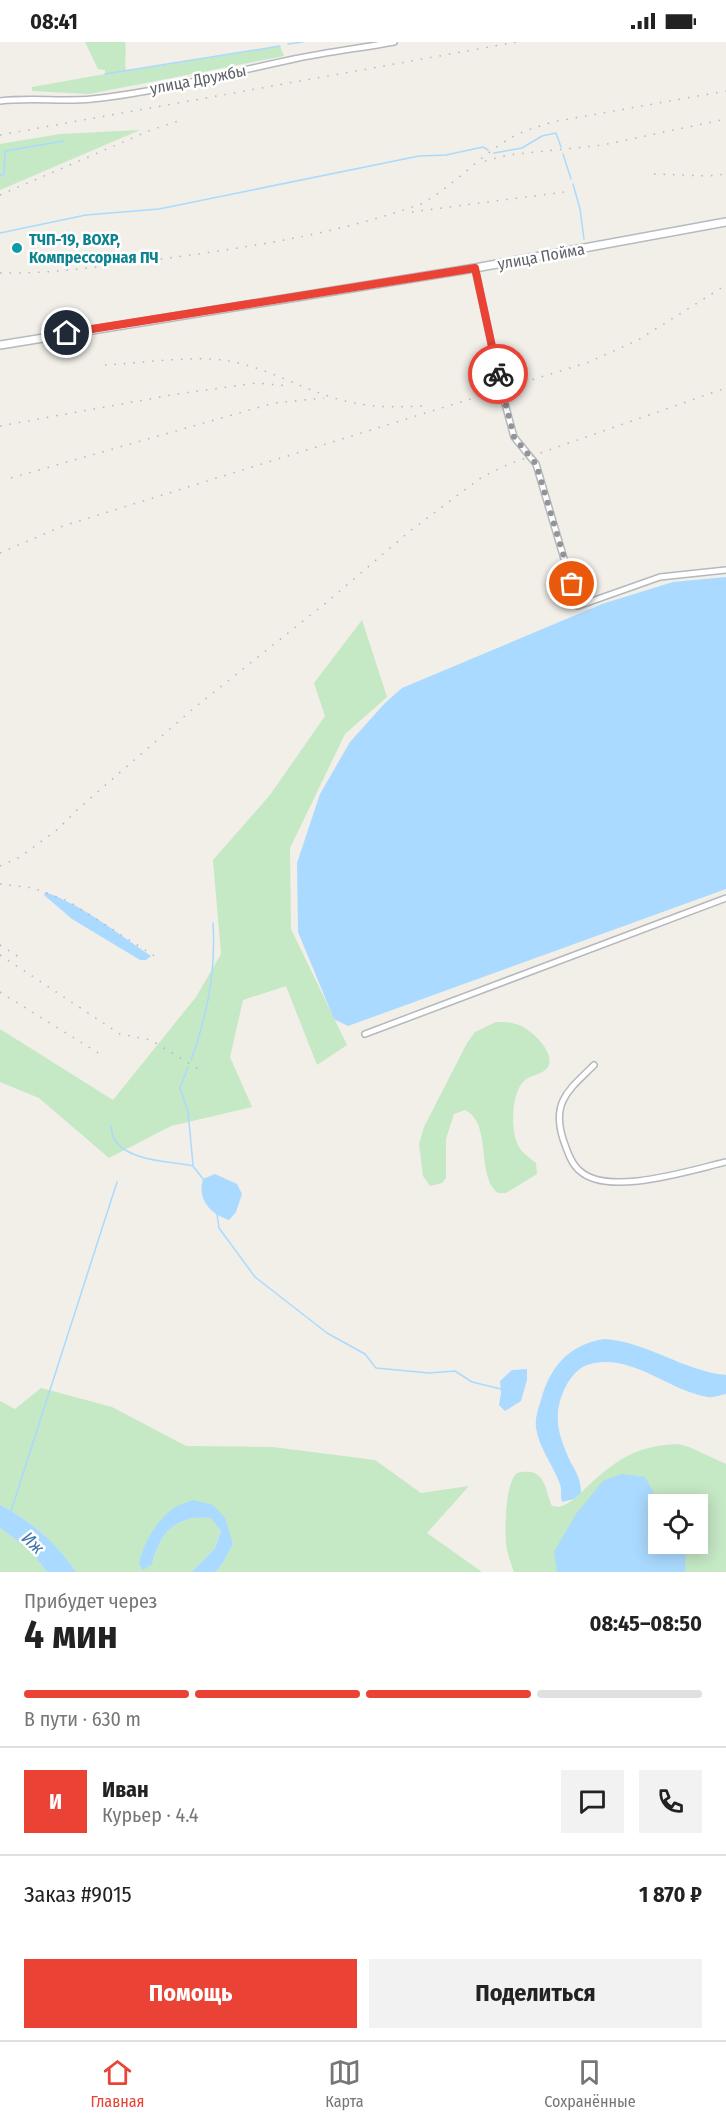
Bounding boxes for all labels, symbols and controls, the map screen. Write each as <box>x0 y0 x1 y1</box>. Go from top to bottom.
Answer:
text: 08:41 <box>30 8 78 35</box>
street label: улица Дружбы <box>148 61 248 98</box>
place label: ТЧП-19, ВОХР, Компрессорная ПЧ <box>29 230 159 267</box>
street label: улица Пойма <box>496 239 586 273</box>
marker: ТЧП-19, ВОХР, Компрессорная ПЧ <box>10 241 24 255</box>
pin <box>41 307 92 358</box>
icon: home <box>50 316 83 349</box>
courier <box>468 344 528 404</box>
icon: bike <box>482 358 515 391</box>
pin <box>546 558 597 609</box>
icon: bag <box>555 567 588 600</box>
map controls <box>648 1494 708 1554</box>
button: locate <box>648 1494 708 1554</box>
water label: Иж <box>17 1527 49 1559</box>
text: Прибудет через <box>24 1589 157 1613</box>
text: 08:45–08:50 <box>589 1610 702 1637</box>
text: 4 мин <box>24 1612 118 1658</box>
text: В пути · 630 m <box>24 1707 141 1731</box>
button: chat <box>561 1770 624 1833</box>
button: phone <box>639 1770 702 1833</box>
text: Иван <box>102 1776 149 1803</box>
text: И <box>49 1788 62 1815</box>
text: Курьер · 4.4 <box>102 1803 198 1827</box>
text: Заказ #9015 <box>24 1881 132 1908</box>
text: 1 870 ₽ <box>639 1881 702 1908</box>
button: Помощь <box>24 1959 357 2028</box>
button: Поделиться <box>369 1959 702 2028</box>
tab: Главная <box>90 2056 145 2111</box>
tab: Карта <box>325 2056 364 2111</box>
tab: Сохранённые <box>544 2056 636 2111</box>

